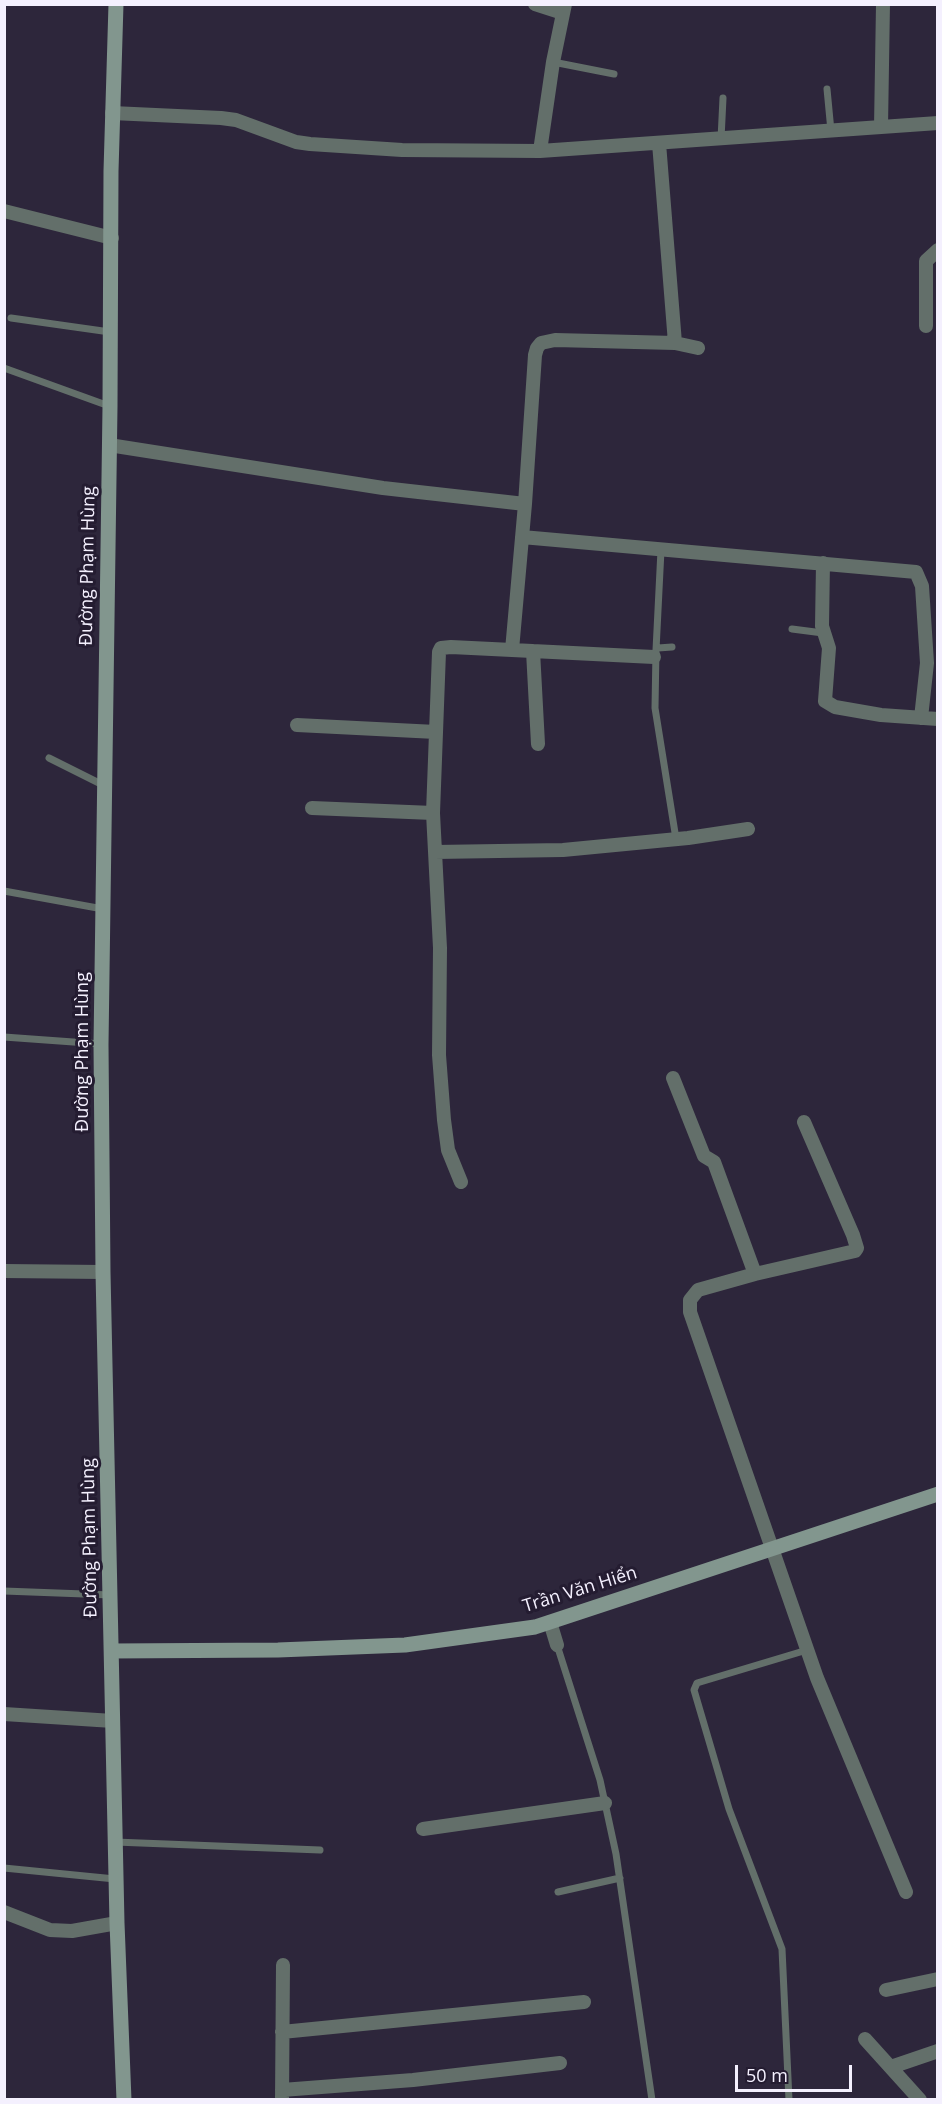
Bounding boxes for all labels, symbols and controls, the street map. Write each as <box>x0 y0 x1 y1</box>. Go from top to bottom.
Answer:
street label: Đường Phạm Hùng <box>76 486 100 646</box>
street label: Đường Phạm Hùng <box>72 972 94 1132</box>
street label: Đường Phạm Hùng <box>78 1458 102 1618</box>
street label: Trần Văn Hiển <box>520 1562 640 1618</box>
scale bar <box>738 2053 855 2091</box>
text: 50 m <box>746 2063 788 2087</box>

